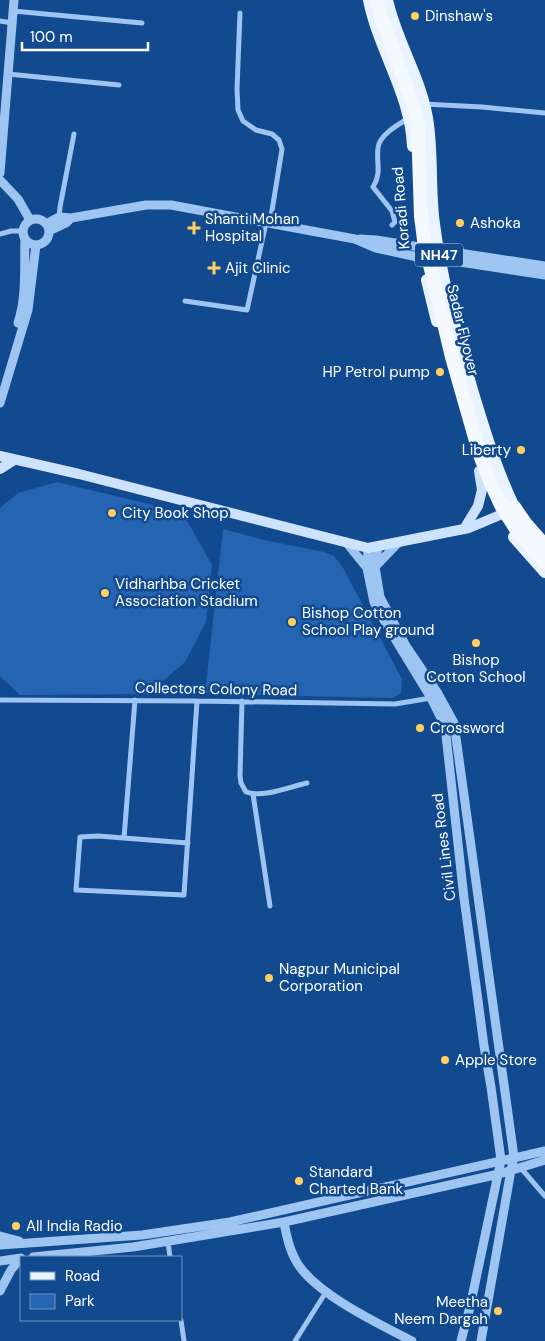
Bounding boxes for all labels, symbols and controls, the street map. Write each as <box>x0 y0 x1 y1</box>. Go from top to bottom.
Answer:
place label: Dinshaw's <box>425 6 493 26</box>
marker: Dinshaw's <box>409 10 421 22</box>
scale bar <box>22 20 149 52</box>
text: 100 m <box>30 27 73 47</box>
street label: Koradi Road <box>387 166 415 250</box>
place label: Shanti Mohan Hospital <box>205 209 299 246</box>
place label: Ashoka <box>470 213 521 233</box>
marker: Ashoka <box>454 217 466 229</box>
marker: Shanti Mohan Hospital <box>187 221 201 235</box>
road number: NH47 <box>415 244 463 266</box>
place label: Ajit Clinic <box>225 258 291 278</box>
marker: Ajit Clinic <box>207 261 221 275</box>
street label: Sadar Flyover <box>442 282 484 378</box>
place label: HP Petrol pump <box>322 362 430 382</box>
marker: HP Petrol pump <box>434 366 446 378</box>
place label: Liberty <box>462 440 512 460</box>
marker: Liberty <box>515 444 527 456</box>
place label: City Book Shop <box>122 503 229 523</box>
marker: City Book Shop <box>106 507 118 519</box>
place label: Vidharhba Cricket Association Stadium <box>115 574 258 611</box>
marker: Vidharhba Cricket Association Stadium <box>99 587 111 599</box>
place label: Bishop Cotton School Play ground <box>302 603 434 640</box>
marker: Bishop Cotton School Play ground <box>286 616 298 628</box>
marker: Bishop Cotton School <box>470 637 482 649</box>
place label: Bishop Cotton School <box>426 650 526 687</box>
street label: Collectors Colony Road <box>135 678 297 700</box>
place label: Crossword <box>430 718 504 738</box>
marker: Crossword <box>414 722 426 734</box>
street label: Civil Lines Road <box>427 792 461 902</box>
place label: Nagpur Municipal Corporation <box>279 959 400 996</box>
marker: Nagpur Municipal Corporation <box>263 972 275 984</box>
place label: Apple Store <box>455 1050 537 1070</box>
marker: Apple Store <box>439 1054 451 1066</box>
place label: Standard Charted Bank <box>309 1162 403 1199</box>
marker: Standard Charted Bank <box>293 1175 305 1187</box>
place label: All India Radio <box>26 1216 123 1236</box>
marker: All India Radio <box>10 1220 22 1232</box>
legend <box>20 1256 182 1321</box>
text: Road <box>65 1266 100 1286</box>
text: Park <box>65 1291 95 1311</box>
place label: Meetha Neem Dargah <box>394 1292 488 1329</box>
marker: Meetha Neem Dargah <box>492 1305 504 1317</box>

